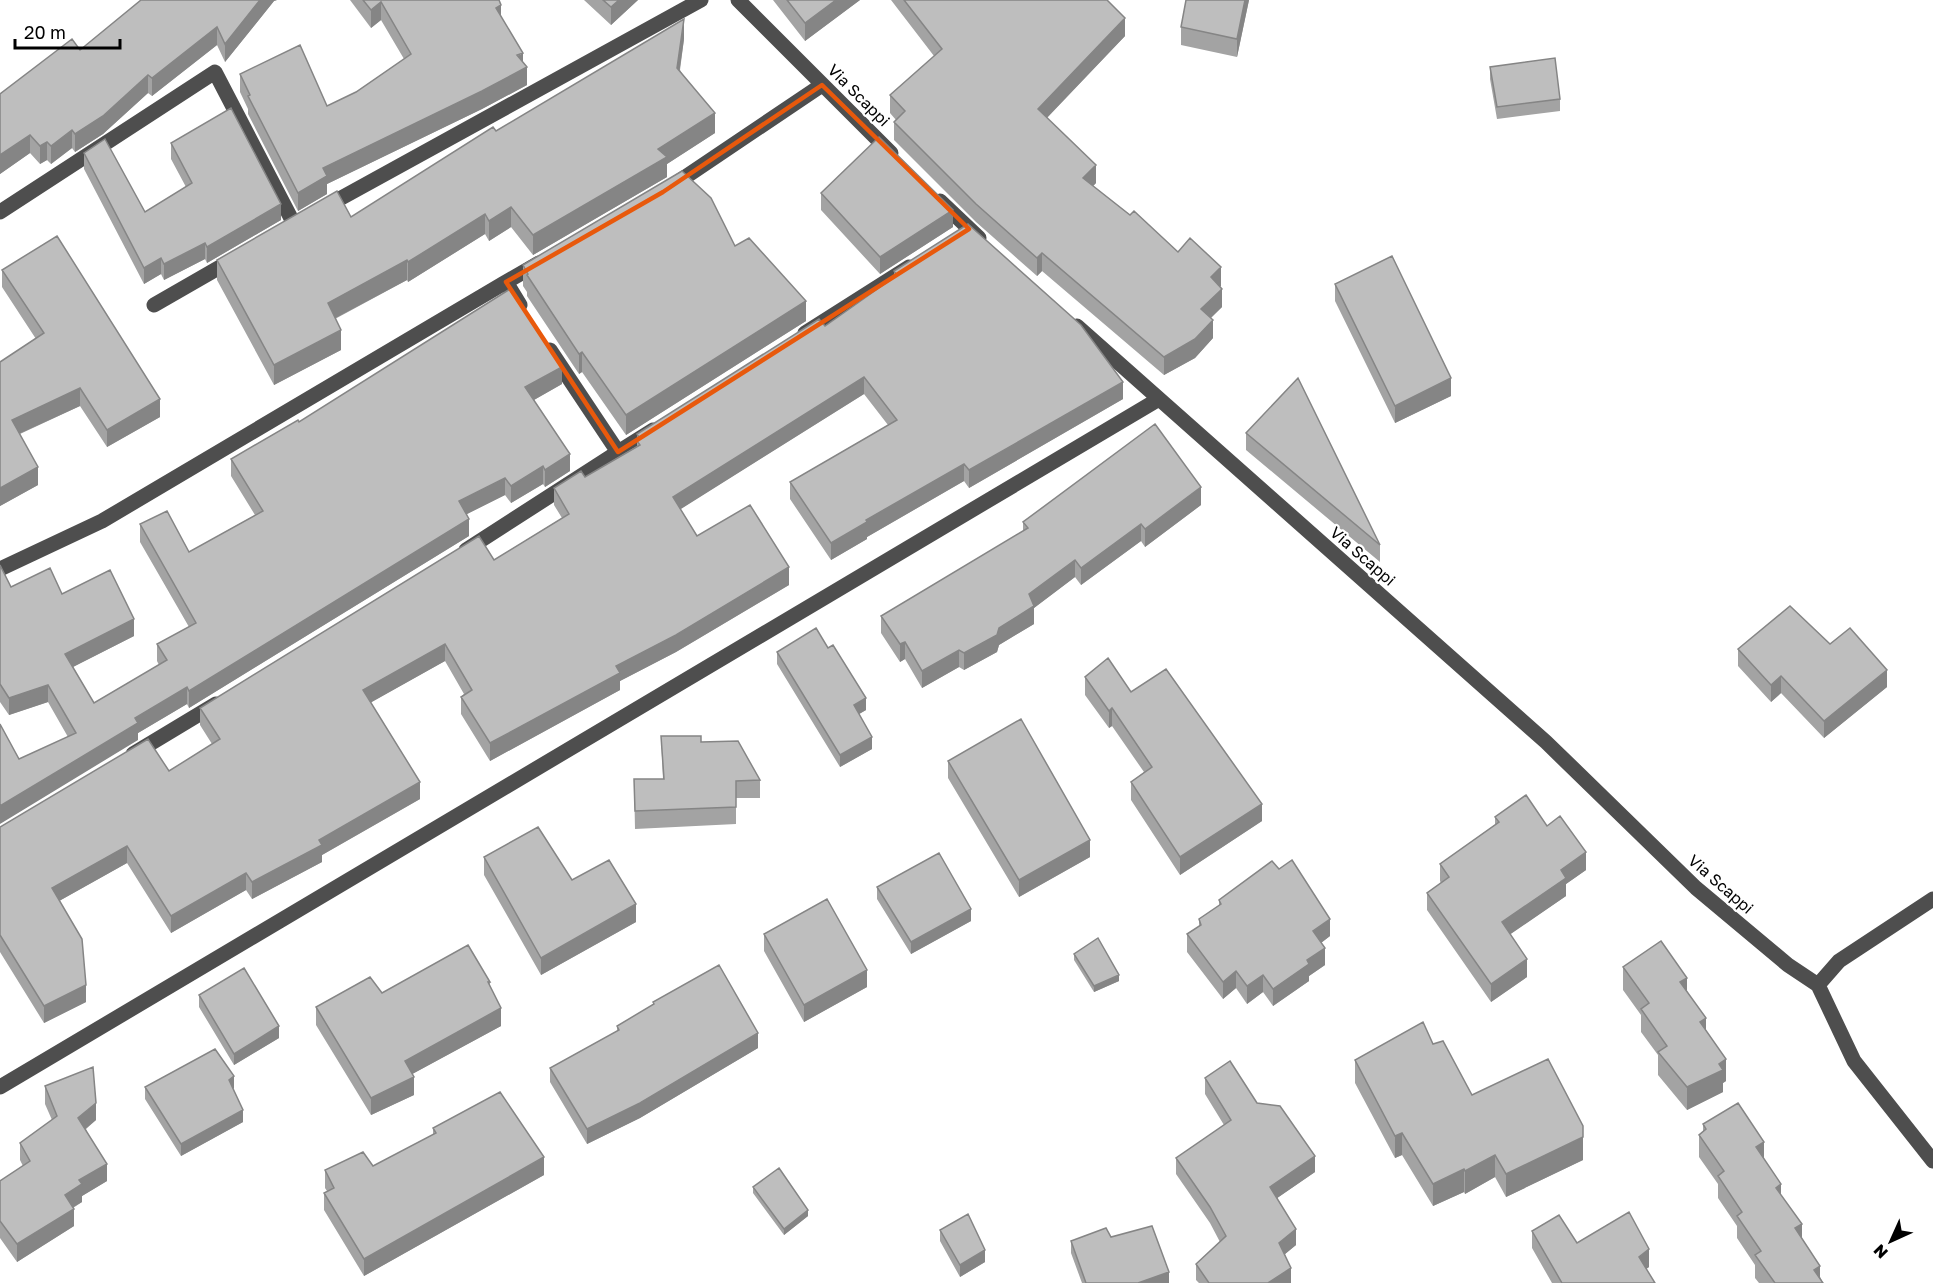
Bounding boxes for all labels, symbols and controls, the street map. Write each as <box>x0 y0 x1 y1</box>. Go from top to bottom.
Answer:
scale bar <box>15 12 120 50</box>
text: 20 m <box>24 21 66 43</box>
street label: Via Scappi <box>824 60 894 130</box>
street label: Via Scappi <box>1326 522 1400 590</box>
street label: Via Scappi <box>1684 850 1758 918</box>
north arrow <box>1861 1211 1921 1271</box>
text: N <box>1869 1240 1892 1263</box>

